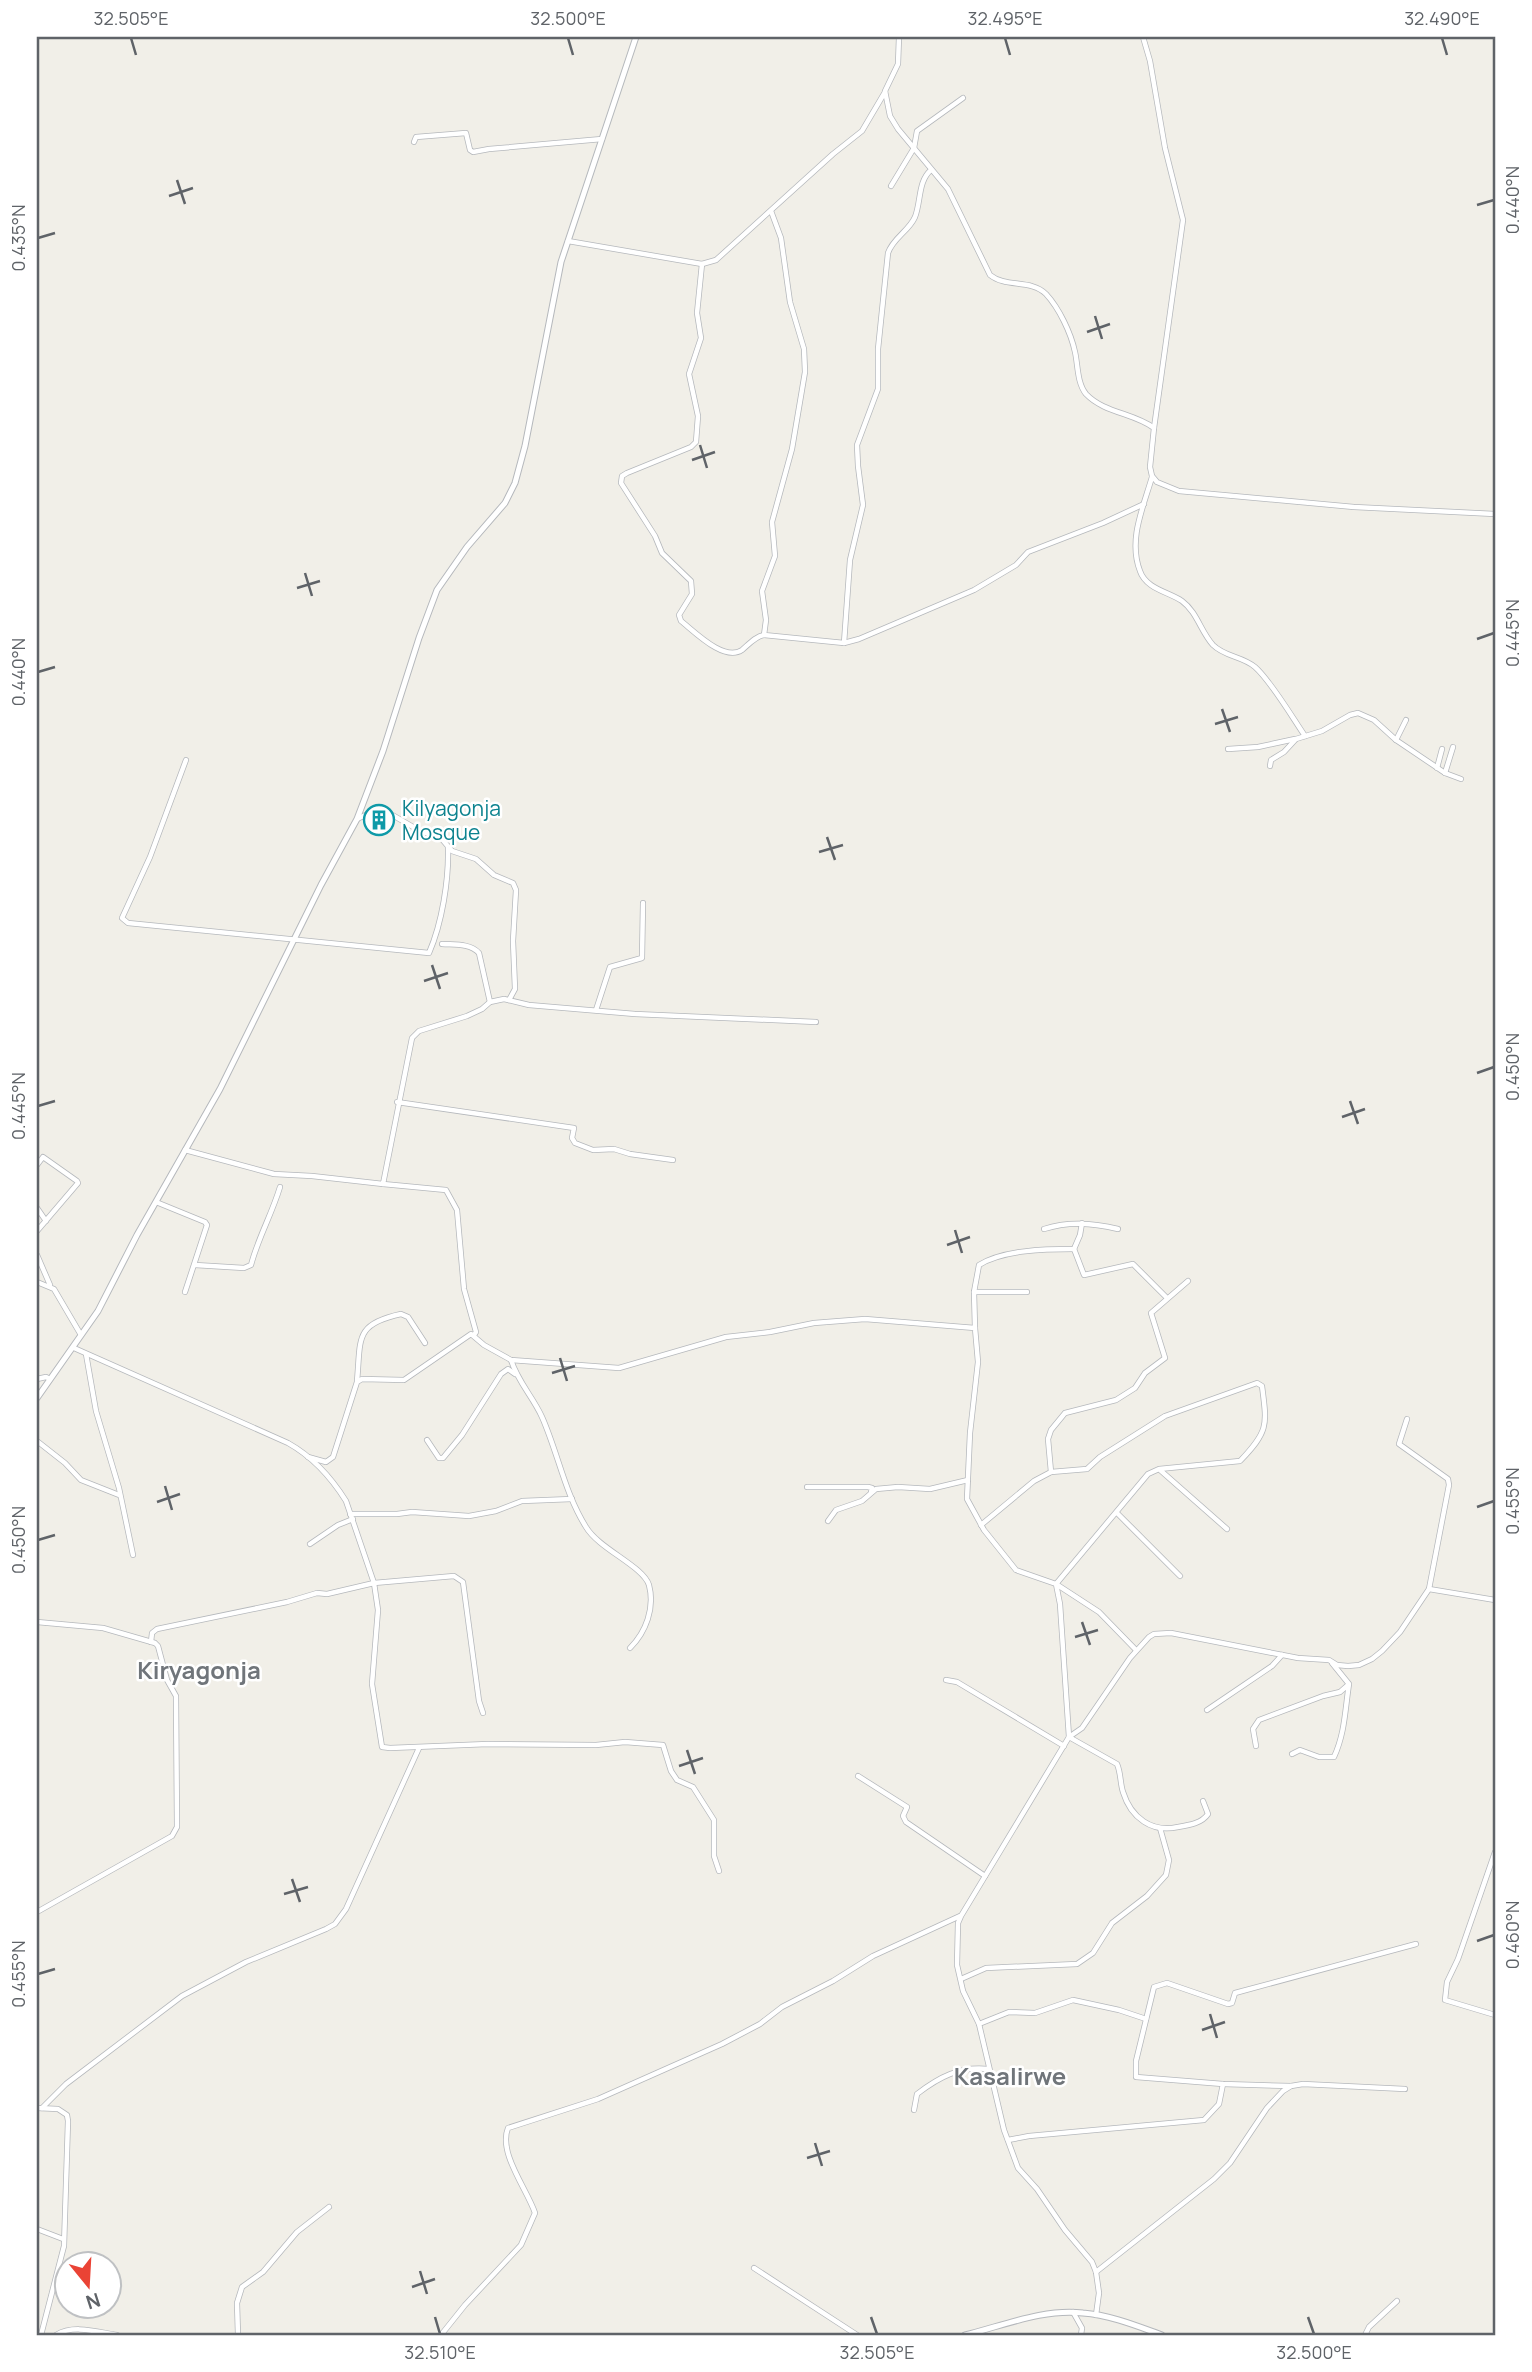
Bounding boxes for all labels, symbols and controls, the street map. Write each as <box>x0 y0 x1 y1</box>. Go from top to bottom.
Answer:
text: 32.505°E <box>94 6 168 30</box>
text: 32.500°E <box>530 6 606 30</box>
text: 32.495°E <box>967 6 1043 30</box>
text: 32.490°E <box>1404 6 1480 30</box>
text: 0.440°N <box>1500 166 1524 234</box>
text: 0.435°N <box>6 205 30 271</box>
text: 0.445°N <box>1500 599 1524 667</box>
text: 0.440°N <box>6 638 30 706</box>
place label: Kilyagonja Mosque <box>402 794 501 846</box>
building icon: Kilyagonja Mosque <box>362 803 396 837</box>
text: 0.450°N <box>1500 1033 1524 1101</box>
text: 0.445°N <box>6 1072 30 1140</box>
text: 0.455°N <box>1500 1467 1524 1535</box>
text: 0.450°N <box>6 1506 30 1574</box>
district label: Kiryagonja <box>137 1653 261 1686</box>
text: 0.460°N <box>1500 1901 1524 1969</box>
text: 0.455°N <box>6 1940 30 2008</box>
district label: Kasalirwe <box>954 2059 1066 2092</box>
north arrow <box>52 2250 122 2320</box>
text: N <box>83 2287 104 2316</box>
text: 32.510°E <box>404 2340 476 2364</box>
text: 32.505°E <box>840 2340 914 2364</box>
text: 32.500°E <box>1276 2340 1352 2364</box>

